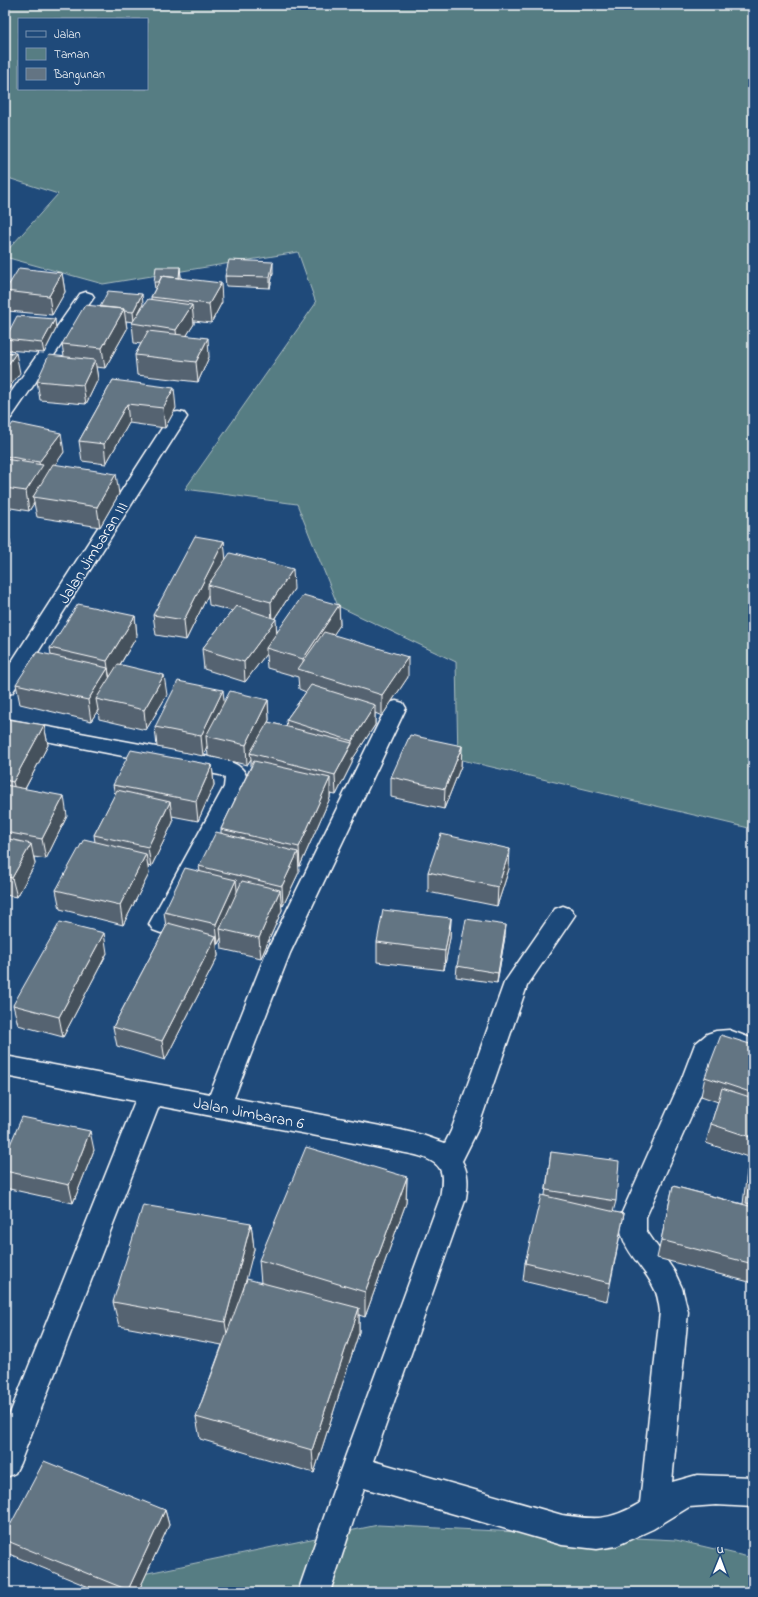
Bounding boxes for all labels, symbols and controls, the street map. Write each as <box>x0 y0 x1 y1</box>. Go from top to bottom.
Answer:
legend <box>18 18 148 90</box>
text: Jalan <box>54 26 81 44</box>
text: Taman <box>54 46 89 64</box>
text: Bangunan <box>53 66 105 85</box>
street label: Jalan Jimbaran III <box>53 497 135 609</box>
street label: Jalan Jimbaran 6 <box>191 1091 306 1136</box>
north arrow <box>700 1539 740 1579</box>
text: U <box>717 1542 724 1558</box>

